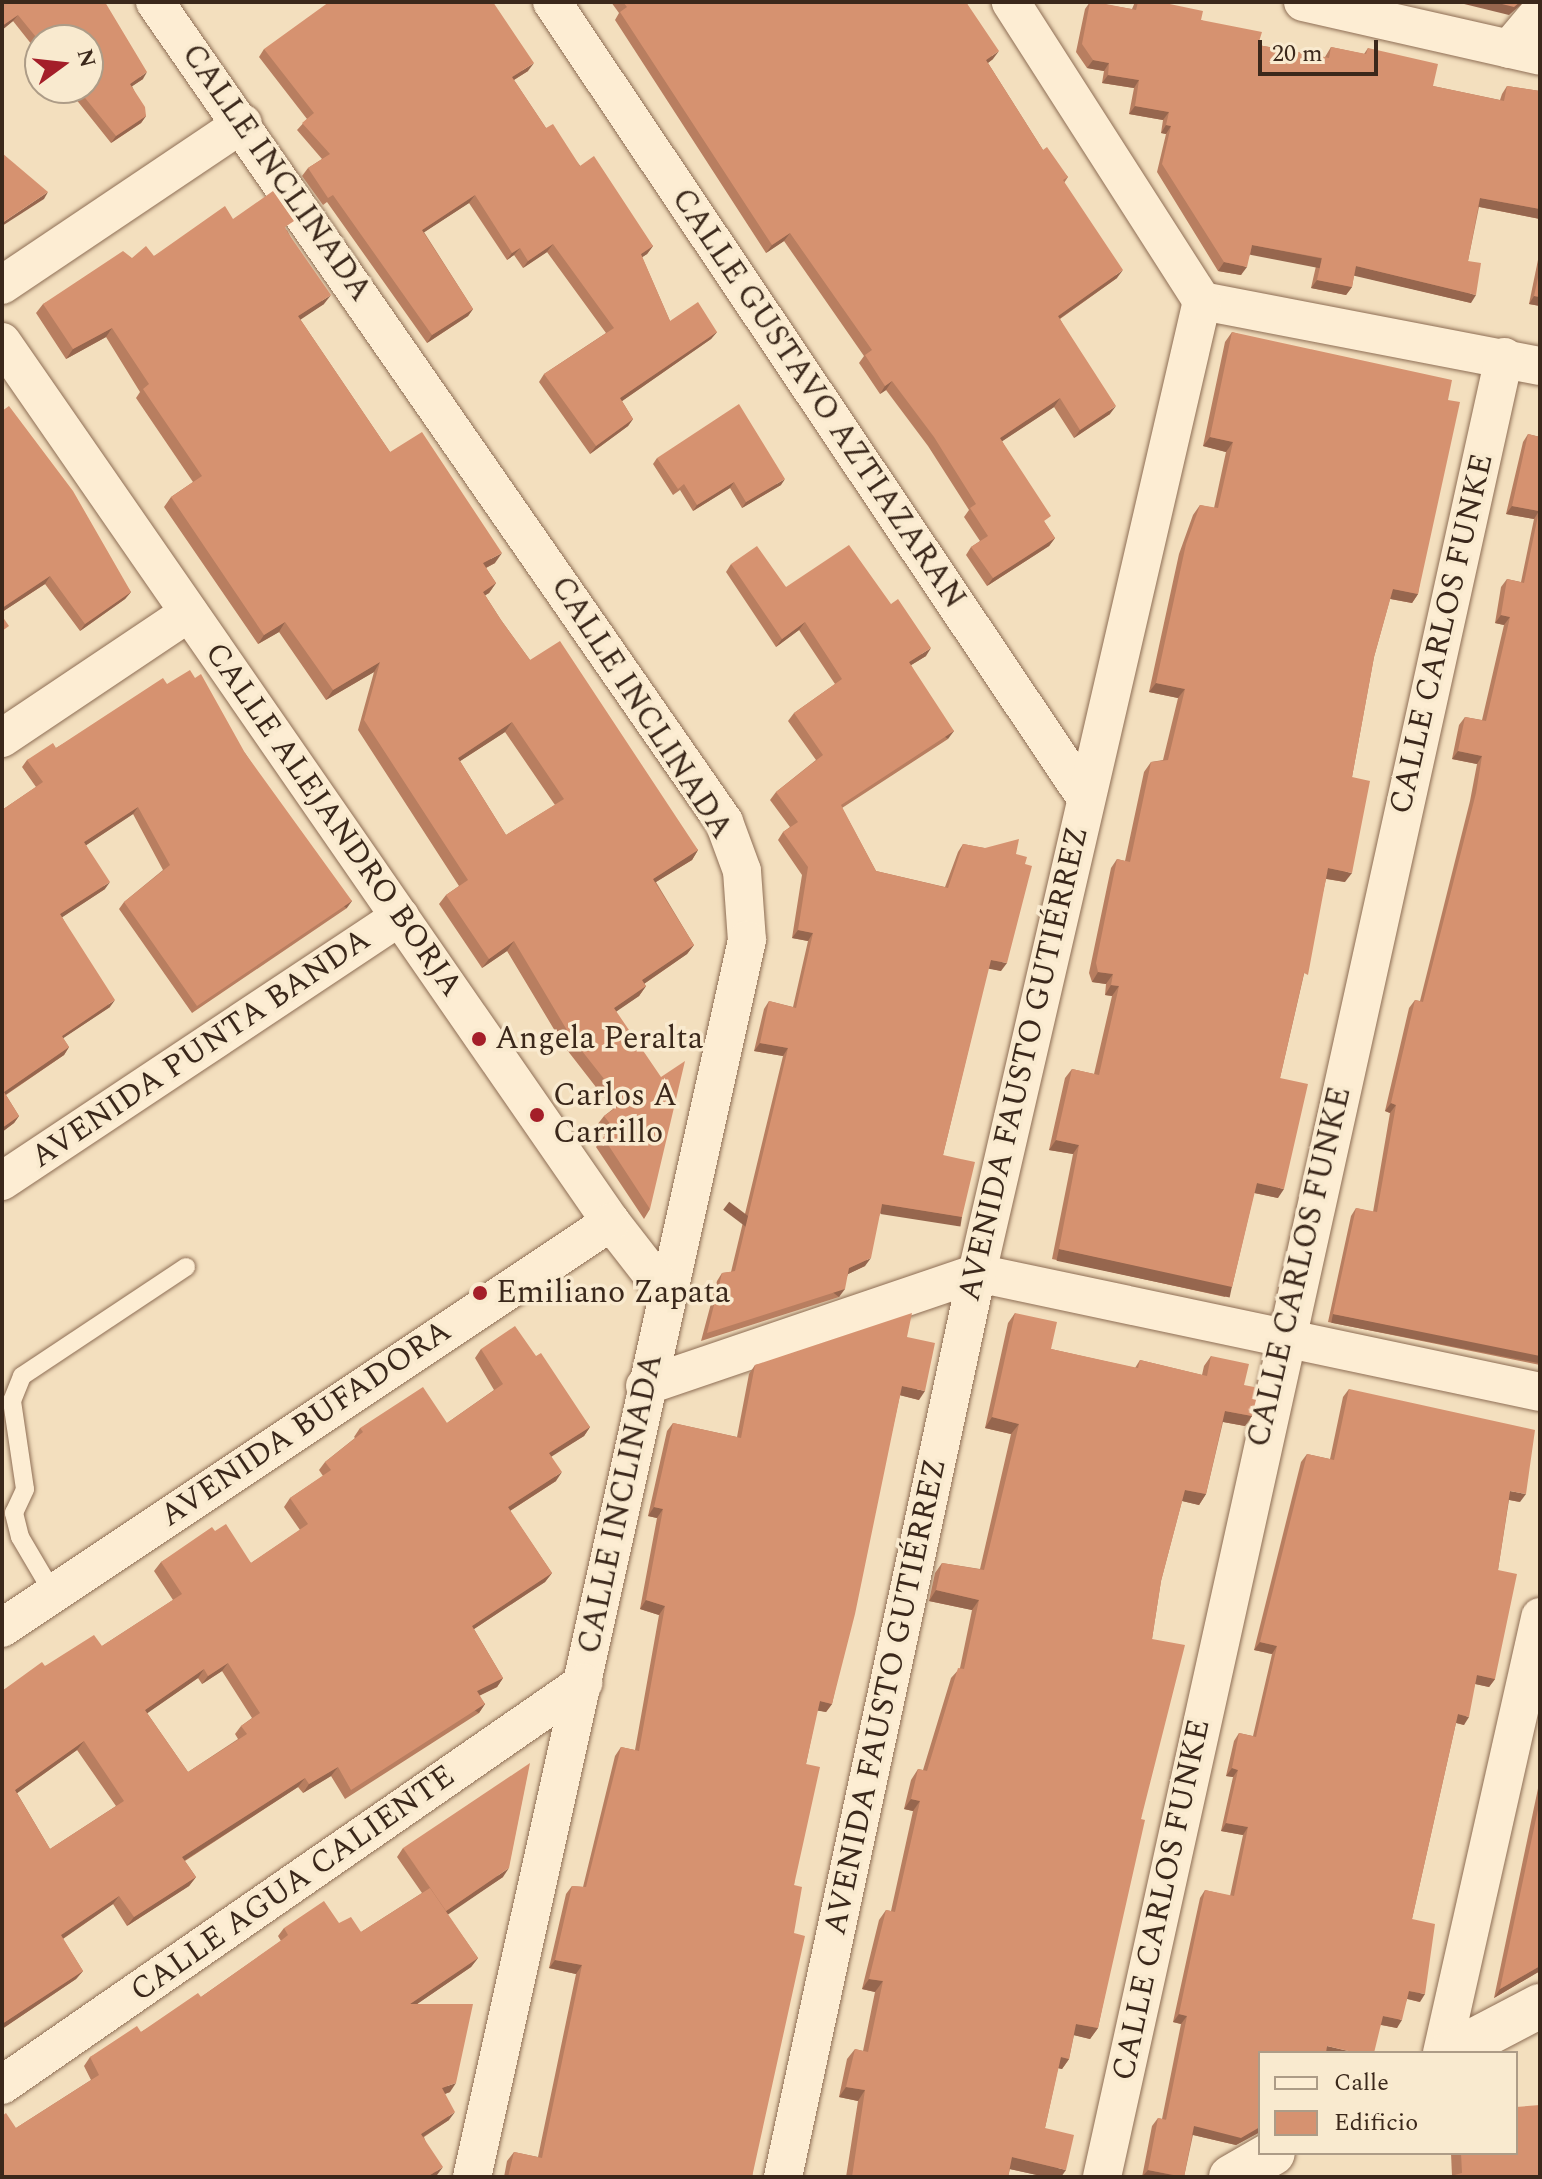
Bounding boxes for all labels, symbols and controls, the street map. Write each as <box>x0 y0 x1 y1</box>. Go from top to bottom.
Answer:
north arrow <box>24 24 104 104</box>
scale bar <box>1262 24 1382 74</box>
text: 20 m <box>1272 36 1323 72</box>
street label: CALLE INCLINADA <box>173 37 379 309</box>
text: N <box>67 45 104 71</box>
street label: CALLE GUSTAVO AZTIAZARAN <box>663 181 973 617</box>
street label: CALLE CARLOS FUNKE <box>1382 450 1502 818</box>
street label: CALLE INCLINADA <box>542 569 740 847</box>
street label: CALLE ALEJANDRO BORJA <box>196 636 470 1004</box>
street label: AVENIDA FAUSTO GUTIÉRREZ <box>951 823 1097 1305</box>
street label: AVENIDA PUNTA BANDA <box>24 921 378 1177</box>
place label: Angela Peralta <box>495 1020 703 1058</box>
marker: Angela Peralta <box>470 1030 488 1048</box>
place label: Carlos A Carrillo <box>553 1078 677 1153</box>
street label: CALLE CARLOS FUNKE <box>1240 1083 1360 1451</box>
marker: Carlos A Carrillo <box>528 1106 546 1124</box>
place label: Emiliano Zapata <box>496 1274 730 1312</box>
marker: Emiliano Zapata <box>471 1284 489 1302</box>
street label: AVENIDA BUFADORA <box>153 1312 459 1536</box>
street label: CALLE INCLINADA <box>570 1351 672 1657</box>
street label: AVENIDA FAUSTO GUTIÉRREZ <box>817 1455 955 1939</box>
street label: CALLE CARLOS FUNKE <box>1105 1716 1219 2084</box>
street label: CALLE AGUA CALIENTE <box>123 1757 463 2011</box>
legend <box>1258 2051 1518 2155</box>
text: Calle <box>1334 2065 1389 2101</box>
text: Edificio <box>1334 2105 1418 2141</box>

